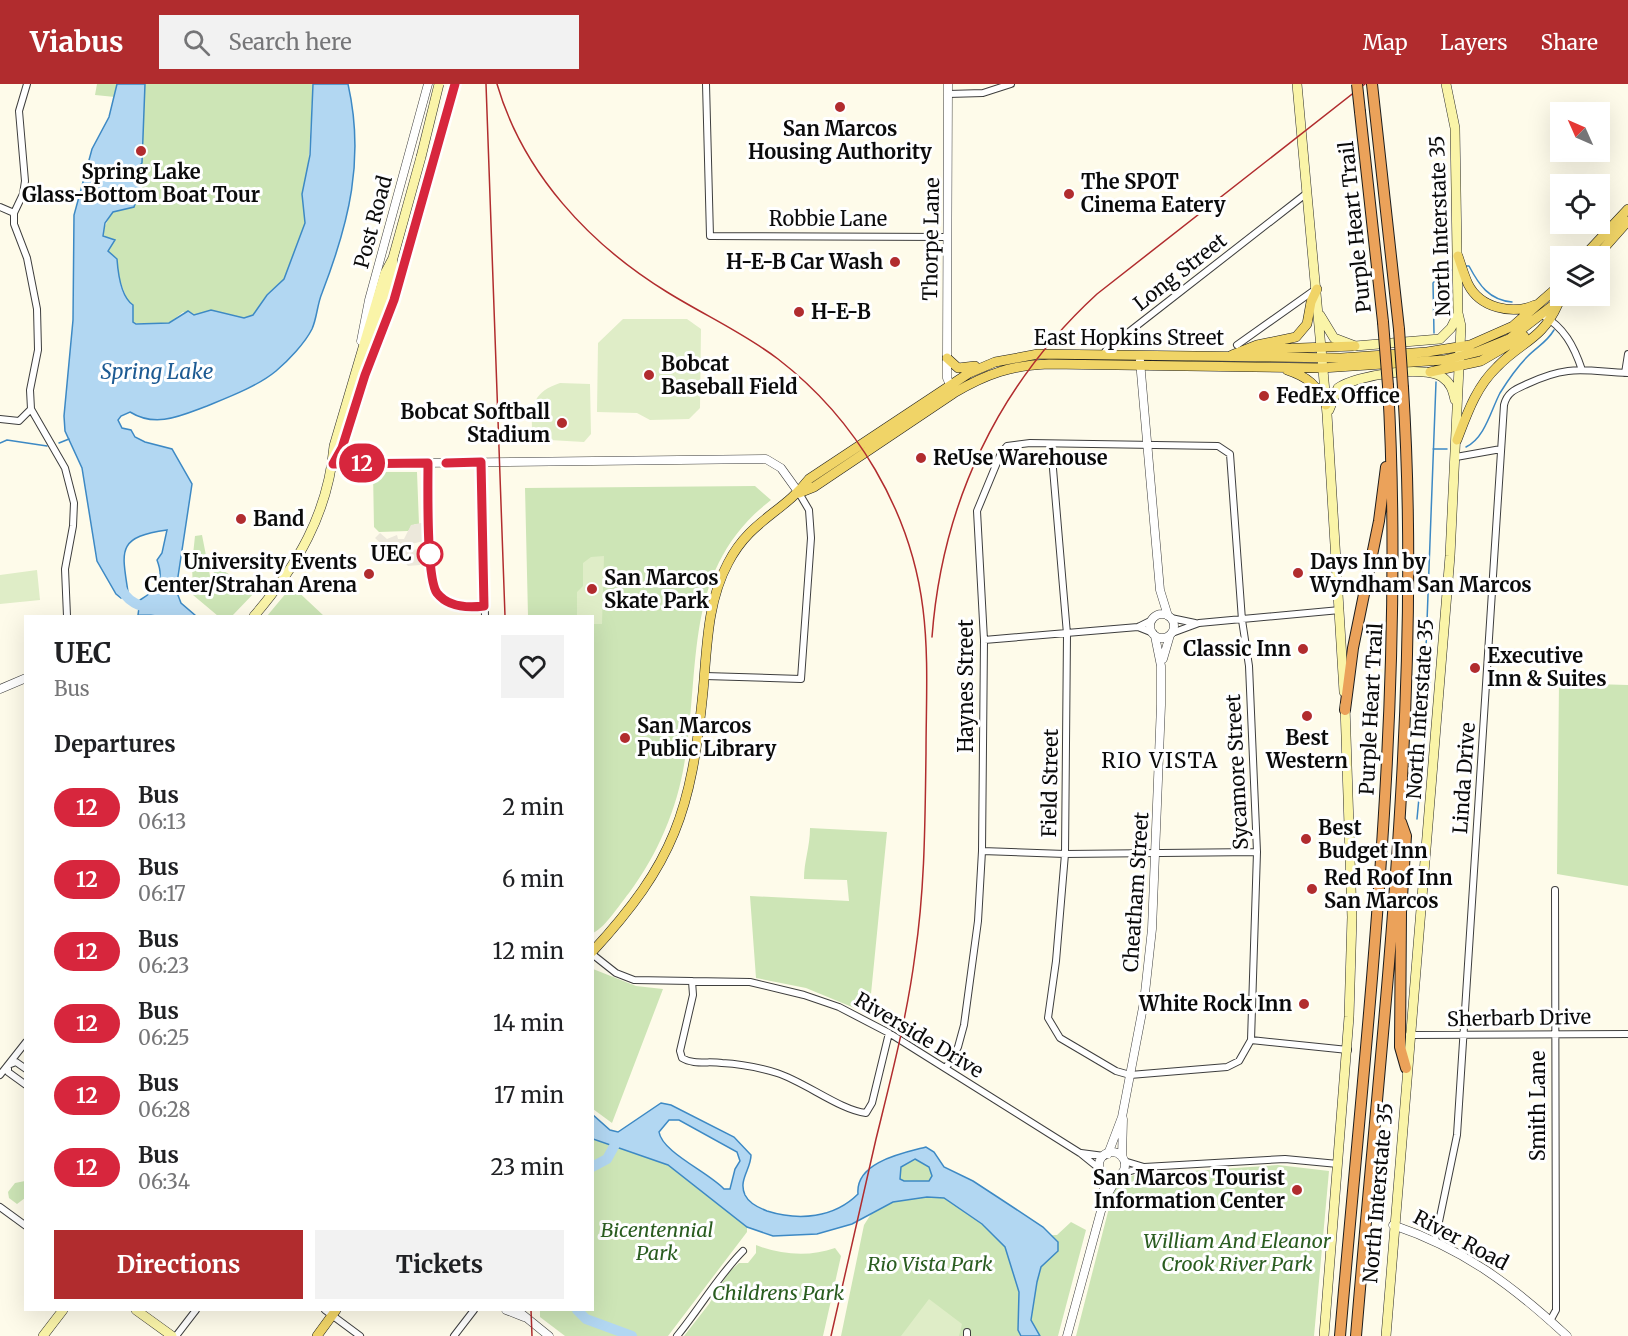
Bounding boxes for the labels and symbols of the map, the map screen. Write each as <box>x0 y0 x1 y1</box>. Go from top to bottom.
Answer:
marker: San Marcos Housing Authority <box>833 100 847 114</box>
north arrow <box>1550 102 1610 162</box>
place label: San Marcos Housing Authority <box>748 116 932 164</box>
street label: North Interstate 35 <box>1424 135 1455 317</box>
street label: Purple Heart Trail <box>1333 140 1376 314</box>
marker: Spring Lake Glass-Bottom Boat Tour <box>134 144 148 158</box>
place label: Spring Lake Glass-Bottom Boat Tour <box>22 159 260 207</box>
place label: The SPOT Cinema Eatery <box>1081 169 1226 217</box>
street label: Post Road <box>348 173 397 271</box>
street label: Thorpe Lane <box>917 177 944 301</box>
marker: The SPOT Cinema Eatery <box>1062 187 1076 201</box>
street label: Robbie Lane <box>769 206 887 231</box>
street label: Long Street <box>1128 227 1231 316</box>
place label: H-E-B Car Wash <box>726 249 884 274</box>
marker: H-E-B Car Wash <box>888 255 902 269</box>
place label: H-E-B <box>811 299 871 324</box>
marker: H-E-B <box>792 305 806 319</box>
street label: East Hopkins Street <box>1034 325 1224 350</box>
place label: Bobcat Baseball Field <box>661 351 798 399</box>
water label: Spring Lake <box>101 358 213 385</box>
marker: Bobcat Baseball Field <box>642 368 656 382</box>
place label: FedEx Office <box>1276 383 1400 408</box>
marker: FedEx Office <box>1257 389 1271 403</box>
place label: Bobcat Softball Stadium <box>400 399 550 447</box>
marker: Bobcat Softball Stadium <box>555 416 569 430</box>
line badge: 12 <box>335 444 389 482</box>
place label: ReUse Warehouse <box>933 445 1108 470</box>
marker: ReUse Warehouse <box>914 451 928 465</box>
place label: Band <box>253 506 304 531</box>
marker: Band <box>234 512 248 526</box>
place label: UEC <box>371 541 412 566</box>
marker: UEC <box>417 541 443 567</box>
place label: University Events Center/Strahan Arena <box>145 549 357 597</box>
place label: Days Inn by Wyndham San Marcos <box>1309 549 1532 597</box>
place label: San Marcos Skate Park <box>604 565 719 613</box>
marker: Days Inn by Wyndham San Marcos <box>1291 566 1305 580</box>
marker: University Events Center/Strahan Arena <box>362 567 376 581</box>
marker: San Marcos Skate Park <box>585 582 599 596</box>
street label: North Interstate 35 <box>1401 618 1438 800</box>
street label: Haynes Street <box>953 619 978 753</box>
street label: Purple Heart Trail <box>1354 622 1387 796</box>
place label: Classic Inn <box>1183 636 1291 661</box>
marker: Classic Inn <box>1296 642 1310 656</box>
place label: Executive Inn & Suites <box>1487 643 1607 691</box>
marker: Executive Inn & Suites <box>1468 661 1482 675</box>
street label: Sycamore Street <box>1220 693 1253 851</box>
marker: Best Western <box>1300 709 1314 723</box>
place label: San Marcos Public Library <box>637 713 777 761</box>
street label: Linda Drive <box>1447 721 1480 835</box>
place label: Best Western <box>1265 725 1348 773</box>
street label: Field Street <box>1036 728 1063 838</box>
marker: San Marcos Public Library <box>618 731 632 745</box>
district label: RIO VISTA <box>1101 747 1219 774</box>
street label: Cheatham Street <box>1117 811 1154 973</box>
place label: Best Budget Inn <box>1318 815 1428 863</box>
marker: Best Budget Inn <box>1299 832 1313 846</box>
place label: Red Roof Inn San Marcos <box>1324 865 1453 913</box>
marker: Red Roof Inn San Marcos <box>1305 882 1319 896</box>
street label: Riverside Drive <box>850 986 988 1083</box>
place label: White Rock Inn <box>1138 991 1292 1016</box>
marker: White Rock Inn <box>1297 997 1311 1011</box>
street label: Sherbarb Drive <box>1447 1004 1591 1031</box>
street label: Smith Lane <box>1525 1051 1550 1161</box>
street label: North Interstate 35 <box>1357 1102 1398 1284</box>
place label: San Marcos Tourist Information Center <box>1093 1165 1285 1213</box>
marker: San Marcos Tourist Information Center <box>1290 1183 1304 1197</box>
street label: River Road <box>1409 1204 1513 1275</box>
park label: Bicentennial Park <box>600 1217 714 1265</box>
park label: William And Eleanor Crook River Park <box>1143 1228 1332 1276</box>
park label: Rio Vista Park <box>867 1251 993 1276</box>
park label: Childrens Park <box>712 1280 844 1305</box>

